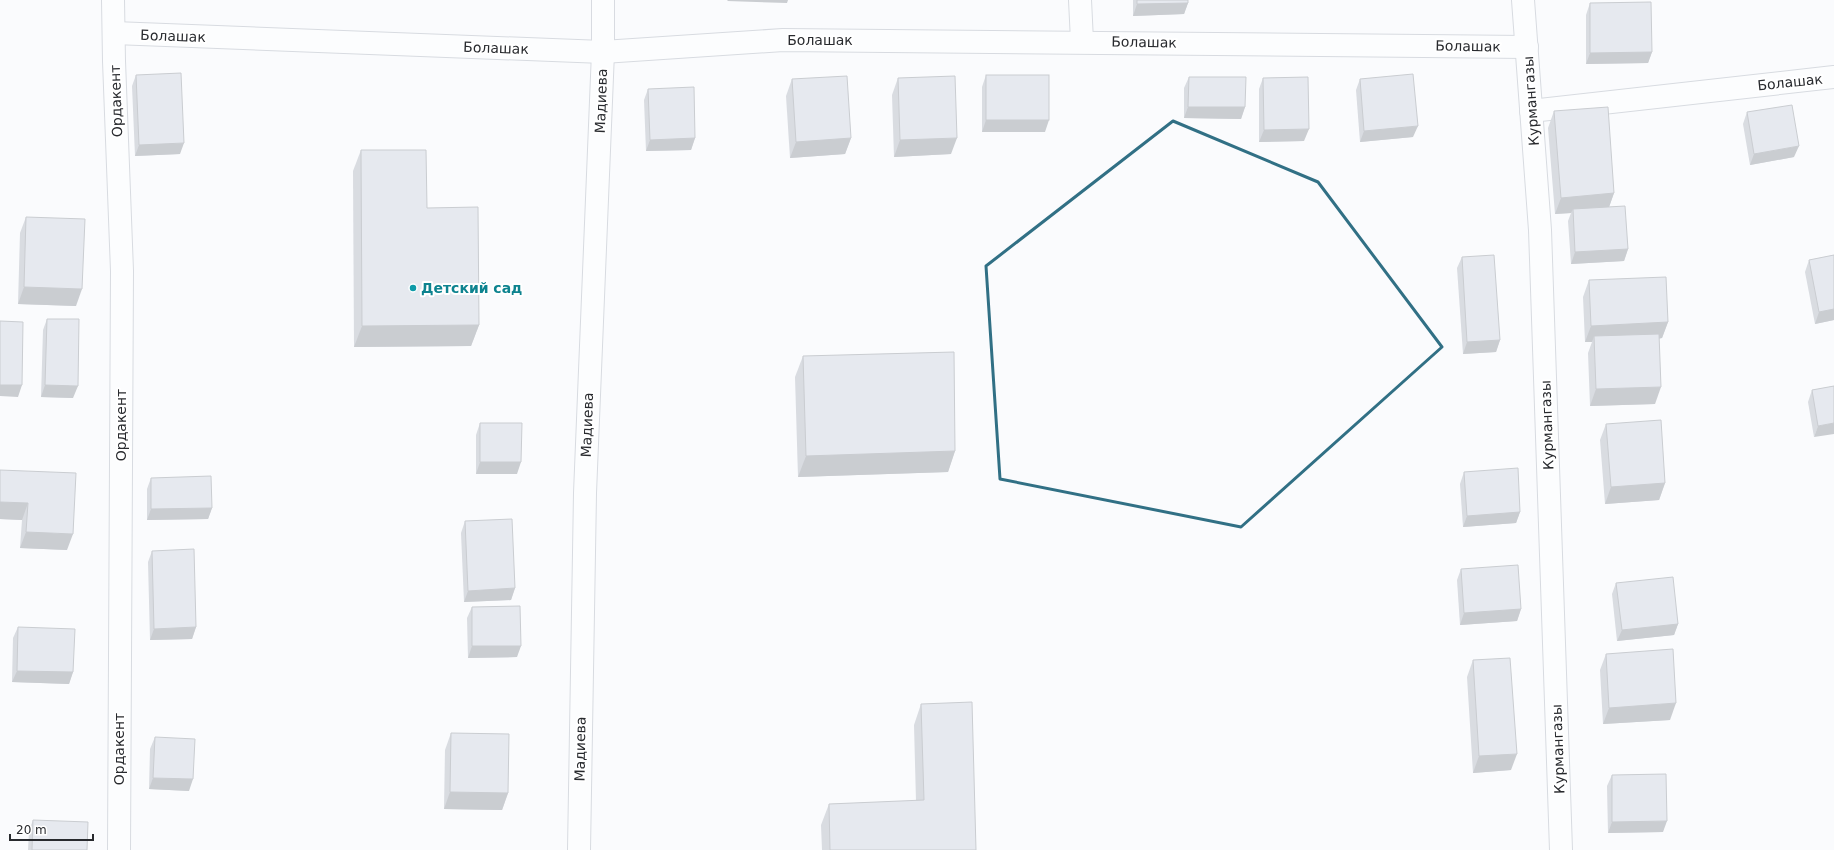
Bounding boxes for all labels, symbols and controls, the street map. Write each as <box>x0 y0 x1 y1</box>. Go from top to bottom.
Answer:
street label: Болашак <box>140 27 206 45</box>
street label: Болашак <box>787 32 853 48</box>
street label: Болашак <box>1111 33 1177 51</box>
street label: Болашак <box>1435 37 1501 55</box>
street label: Болашак <box>463 39 529 57</box>
street label: Курмангазы <box>1520 56 1542 146</box>
street label: Ордакент <box>107 64 125 138</box>
street label: Мадиева <box>592 68 610 134</box>
street label: Болашак <box>1757 71 1823 93</box>
place label: Детский сад <box>421 280 522 296</box>
marker: Детский сад <box>408 283 418 293</box>
street label: Курмангазы <box>1537 380 1557 470</box>
street label: Ордакент <box>113 389 129 461</box>
street label: Мадиева <box>578 392 596 458</box>
street label: Курмангазы <box>1548 704 1568 794</box>
street label: Ордакент <box>111 713 127 785</box>
street label: Мадиева <box>571 716 589 782</box>
scale bar <box>10 816 93 842</box>
text: 20 m <box>16 823 47 837</box>

